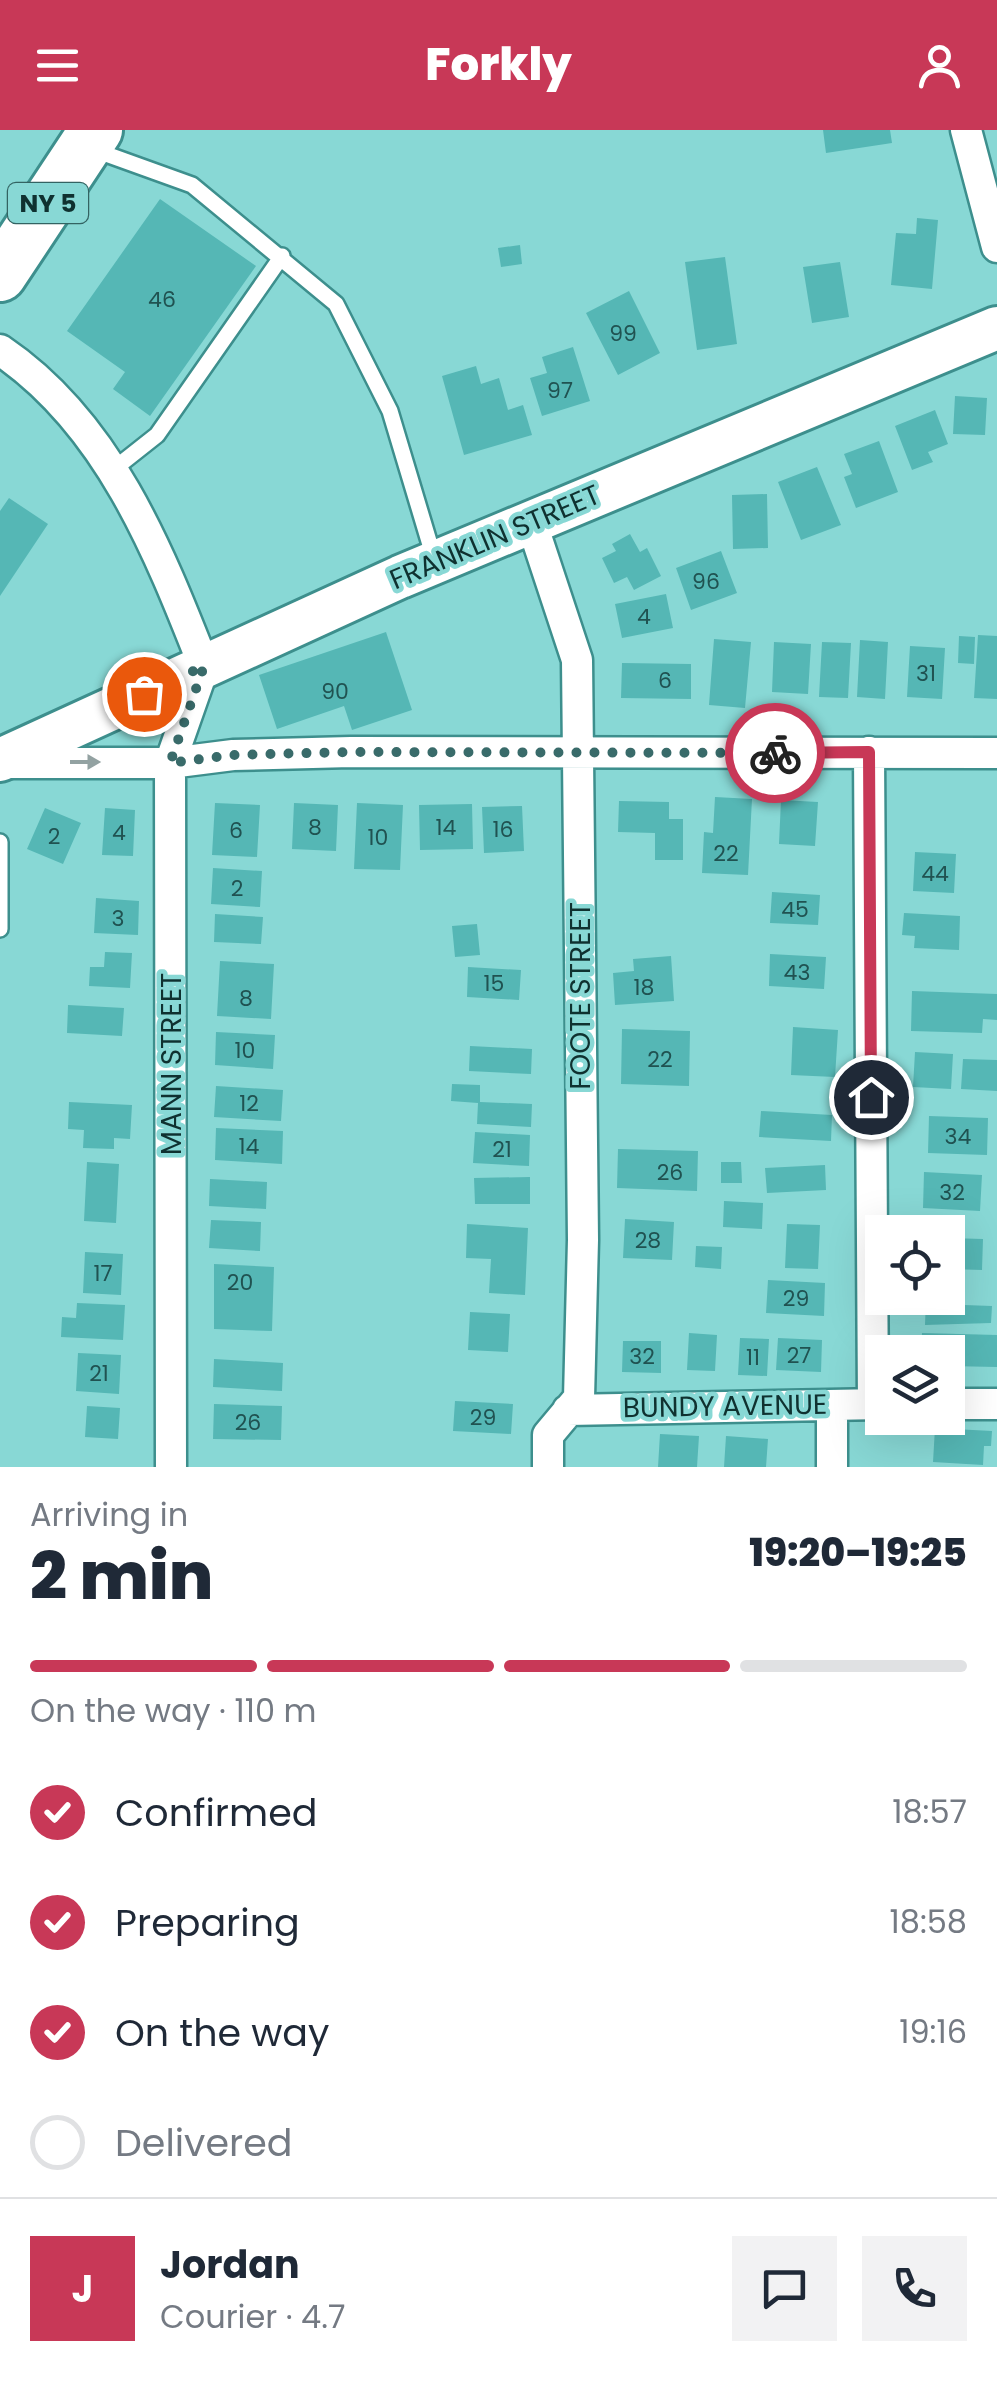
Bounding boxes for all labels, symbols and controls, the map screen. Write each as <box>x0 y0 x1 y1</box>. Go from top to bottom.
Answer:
text: Forkly <box>425 33 572 96</box>
icon: menu <box>30 38 85 93</box>
icon: person <box>912 38 967 93</box>
road number: NY 5 <box>8 183 88 223</box>
house number: 46 <box>148 284 176 315</box>
house number: 99 <box>609 318 637 349</box>
house number: 97 <box>547 375 573 406</box>
street label: FRANKLIN STREET <box>384 475 606 599</box>
house number: 96 <box>692 566 720 597</box>
house number: 4 <box>637 601 651 632</box>
pin <box>102 652 187 737</box>
house number: 31 <box>916 658 936 689</box>
house number: 6 <box>658 665 672 696</box>
icon: bag <box>117 667 172 722</box>
house number: 90 <box>321 676 349 707</box>
courier <box>725 703 825 803</box>
icon: bike <box>748 726 803 781</box>
one-way arrow <box>70 754 102 770</box>
house number: 8 <box>308 812 322 843</box>
house number: 14 <box>436 812 457 843</box>
house number: 16 <box>492 814 514 845</box>
house number: 6 <box>229 815 243 846</box>
house number: 4 <box>112 817 126 848</box>
house number: 2 <box>48 821 60 852</box>
house number: 10 <box>368 822 388 853</box>
house number: 22 <box>713 838 739 869</box>
house number: 44 <box>921 858 949 889</box>
house number: 2 <box>231 873 243 904</box>
house number: 45 <box>781 894 809 925</box>
street label: FOOTE STREET <box>561 902 600 1090</box>
house number: 3 <box>112 903 124 934</box>
house number: 43 <box>784 957 810 988</box>
house number: 15 <box>484 968 504 999</box>
house number: 18 <box>634 972 654 1003</box>
street label: MANN STREET <box>152 973 191 1155</box>
house number: 8 <box>239 983 253 1014</box>
house number: 10 <box>235 1035 255 1066</box>
house number: 22 <box>647 1044 673 1075</box>
pin <box>829 1055 914 1140</box>
icon: home <box>844 1070 899 1125</box>
house number: 12 <box>239 1088 259 1119</box>
house number: 34 <box>945 1121 972 1152</box>
house number: 14 <box>239 1131 260 1162</box>
house number: 21 <box>492 1134 512 1165</box>
house number: 26 <box>657 1157 683 1188</box>
house number: 32 <box>939 1177 965 1208</box>
map controls <box>865 1215 965 1435</box>
button: locate <box>865 1215 965 1315</box>
house number: 28 <box>635 1225 661 1256</box>
house number: 17 <box>93 1258 113 1289</box>
house number: 20 <box>227 1267 253 1298</box>
house number: 29 <box>783 1283 809 1314</box>
button: layers <box>865 1335 965 1435</box>
house number: 27 <box>787 1340 811 1371</box>
house number: 32 <box>629 1341 655 1372</box>
house number: 11 <box>746 1342 760 1373</box>
house number: 21 <box>89 1358 109 1389</box>
street label: BUNDY AVENUE <box>622 1385 828 1427</box>
house number: 29 <box>470 1402 496 1433</box>
house number: 26 <box>235 1407 261 1438</box>
text: Arriving in <box>30 1492 188 1537</box>
text: 19:20–19:25 <box>749 1526 967 1579</box>
text: 2 min <box>30 1531 213 1622</box>
text: On the way · 110 m <box>30 1688 317 1733</box>
icon: check <box>30 1785 85 1840</box>
text: Confirmed <box>115 1786 317 1839</box>
text: 18:57 <box>892 1789 967 1834</box>
icon: check <box>30 1895 85 1950</box>
text: Preparing <box>115 1896 300 1949</box>
text: 18:58 <box>889 1899 967 1944</box>
icon: check <box>30 2005 85 2060</box>
text: On the way <box>115 2006 329 2059</box>
text: 19:16 <box>899 2009 967 2054</box>
text: Delivered <box>115 2116 292 2169</box>
button: chat <box>732 2236 837 2341</box>
button: phone <box>862 2236 967 2341</box>
text: Jordan <box>160 2238 300 2291</box>
text: J <box>72 2262 93 2315</box>
text: Courier · 4.7 <box>160 2294 345 2339</box>

